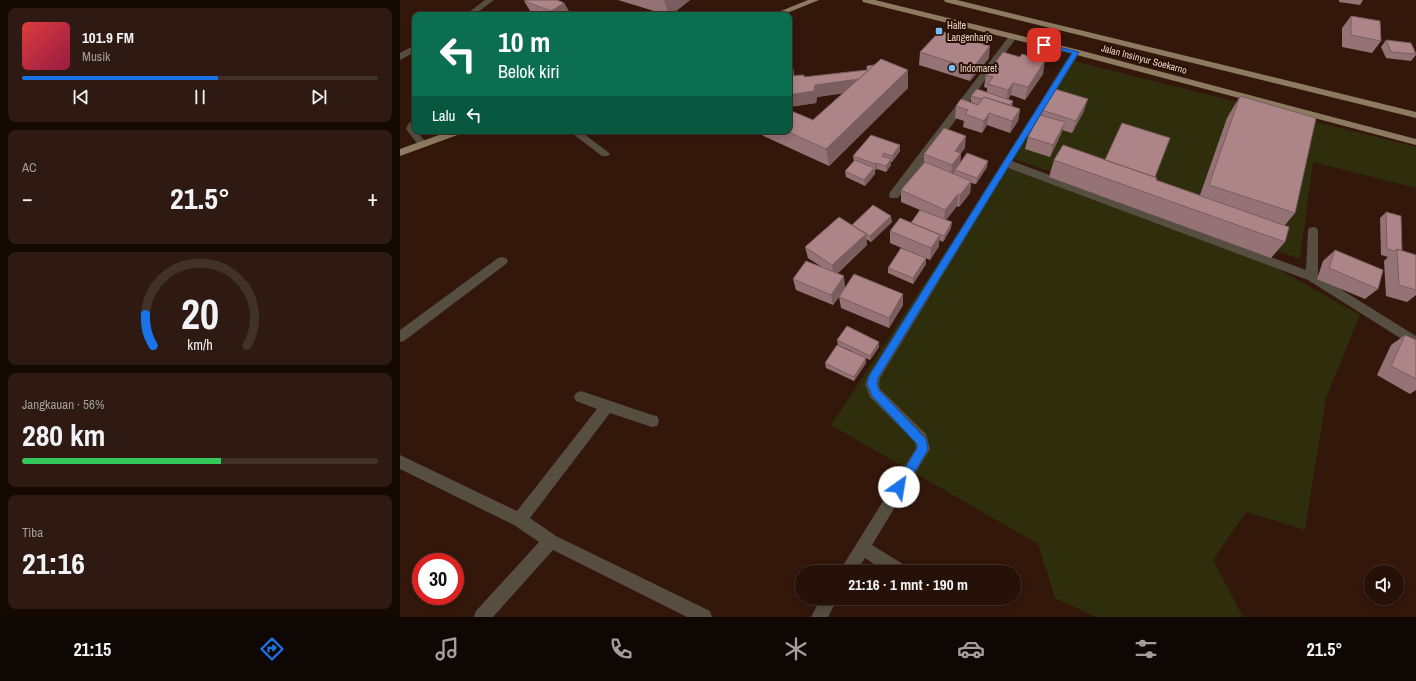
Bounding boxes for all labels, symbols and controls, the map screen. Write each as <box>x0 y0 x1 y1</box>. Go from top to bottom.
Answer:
place label: Halte Langenharjo <box>947 19 993 44</box>
text: 10 m <box>498 23 550 61</box>
marker: Halte Langenharjo <box>934 26 944 36</box>
text: 101.9 FM <box>82 27 134 48</box>
icon: left <box>432 28 484 80</box>
pin <box>1027 28 1061 62</box>
icon: arrive <box>1033 34 1055 56</box>
street label: Jalan Insinyur Soekarno <box>1100 41 1189 77</box>
text: Musik <box>82 48 110 65</box>
text: Belok kiri <box>498 59 560 84</box>
place label: Indomaret <box>960 62 998 75</box>
marker: Indomaret <box>947 63 957 73</box>
icon: previous <box>70 86 92 108</box>
icon: pause <box>189 86 211 108</box>
icon: next <box>308 86 330 108</box>
icon: left <box>463 104 485 126</box>
text: Lalu <box>432 105 455 126</box>
text: AC <box>22 159 37 176</box>
text: 21.5° <box>170 178 230 218</box>
text: − <box>22 183 33 213</box>
text: + <box>367 183 378 213</box>
text: 20 <box>181 286 219 342</box>
text: km/h <box>187 335 213 354</box>
text: Jangkauan · 56% <box>22 396 104 413</box>
text: 280 km <box>22 415 105 455</box>
position arrow <box>878 466 920 508</box>
text: Tiba <box>22 524 43 541</box>
text: 21:16 <box>22 543 85 583</box>
speed limit sign: 30 <box>412 553 464 605</box>
map controls <box>1364 565 1404 605</box>
button: sound <box>1364 565 1404 605</box>
text: 21:16 · 1 mnt · 190 m <box>848 574 968 595</box>
icon: directions <box>258 635 286 663</box>
icon: music <box>433 635 461 663</box>
icon: phone <box>607 635 635 663</box>
icon: climate <box>782 635 810 663</box>
icon: car <box>957 635 985 663</box>
icon: filters <box>1132 635 1160 663</box>
text: 21:15 <box>73 637 111 662</box>
text: 21.5° <box>1307 637 1343 662</box>

